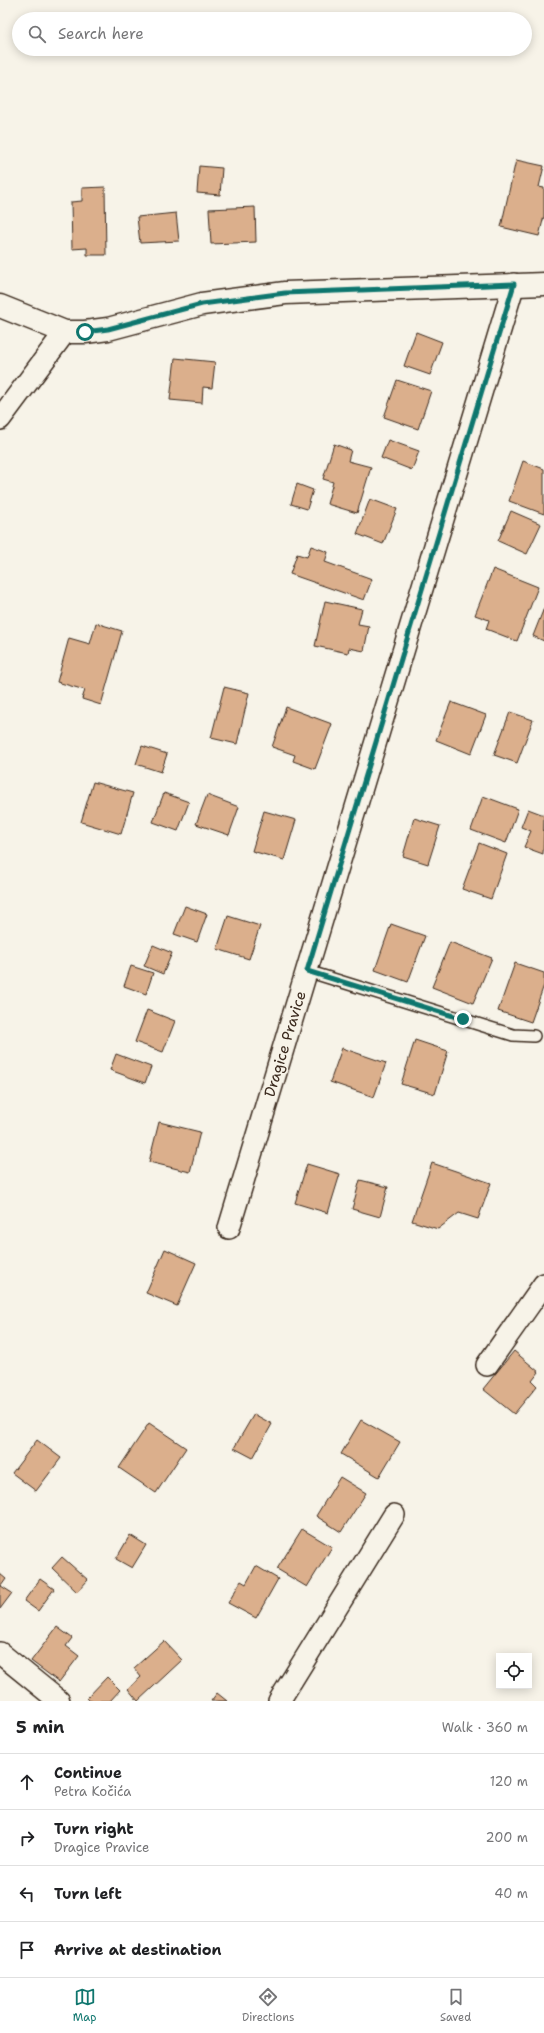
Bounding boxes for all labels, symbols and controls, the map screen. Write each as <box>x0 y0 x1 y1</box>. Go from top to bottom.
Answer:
search box <box>12 12 532 56</box>
icon: search <box>26 23 48 45</box>
text: Search here <box>58 24 144 44</box>
route start <box>76 323 94 341</box>
street label: Dragice Pravice <box>259 988 311 1100</box>
route end <box>454 1010 472 1028</box>
map controls <box>496 1653 532 1689</box>
button: locate <box>496 1653 532 1689</box>
text: 5 min <box>16 1716 64 1738</box>
text: Walk · 360 m <box>442 1719 528 1736</box>
text: Continue <box>54 1763 122 1783</box>
icon: ahead <box>16 1771 38 1793</box>
text: 120 m <box>490 1773 528 1790</box>
text: Petra Kočića <box>54 1783 131 1800</box>
text: Turn right <box>54 1819 134 1839</box>
icon: right <box>16 1827 38 1849</box>
text: 200 m <box>486 1829 528 1846</box>
text: Dragice Pravice <box>54 1839 149 1856</box>
icon: left <box>16 1883 38 1905</box>
text: Turn left <box>54 1884 122 1904</box>
text: 40 m <box>494 1885 528 1902</box>
icon: arrive <box>16 1939 38 1961</box>
text: Arrive at destination <box>54 1940 222 1960</box>
tab: Map <box>73 1986 96 2025</box>
tab: Directions <box>242 1986 294 2025</box>
tab: Saved <box>440 1986 471 2025</box>

